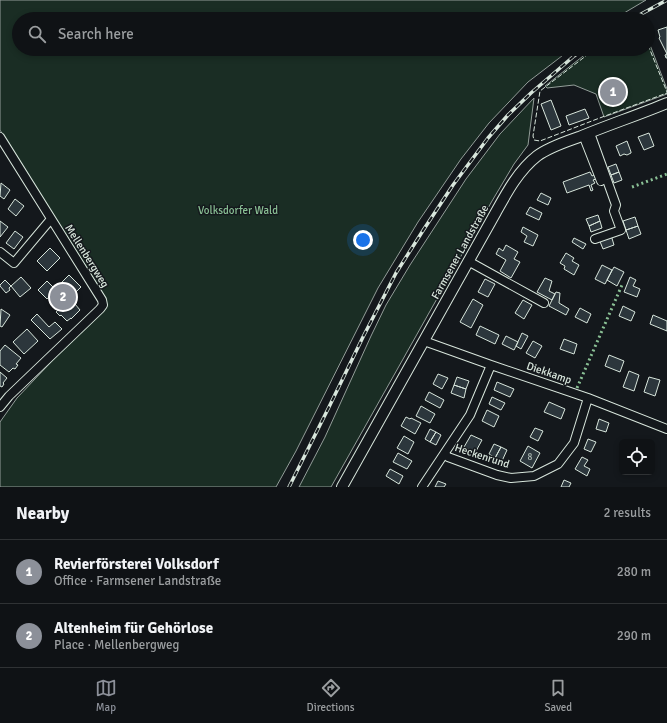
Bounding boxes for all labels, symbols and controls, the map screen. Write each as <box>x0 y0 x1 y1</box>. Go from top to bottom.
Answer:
search box <box>12 12 655 56</box>
icon: search <box>26 23 48 45</box>
text: Search here <box>58 25 134 43</box>
pin: 1 <box>600 77 626 107</box>
street label: Farmsener Landstraße <box>429 203 491 301</box>
park label: Volksdorfer Wald <box>198 204 278 217</box>
street label: Mellenbergweg <box>62 222 112 290</box>
your location <box>353 230 373 250</box>
pin: 2 <box>50 282 76 312</box>
street label: Diekkamp <box>525 359 573 387</box>
map controls <box>619 439 655 475</box>
button: locate <box>619 439 655 475</box>
street label: Heckenrund <box>453 441 511 471</box>
house number: 8 <box>528 452 533 463</box>
text: Nearby <box>16 503 69 524</box>
text: 2 results <box>603 505 651 521</box>
text: Revierförsterei Volksdorf <box>54 555 219 573</box>
text: 1 <box>25 564 33 580</box>
text: 280 m <box>617 564 651 580</box>
text: Office · Farmsener Landstraße <box>54 573 221 589</box>
text: Altenheim für Gehörlose <box>54 619 213 637</box>
text: 2 <box>25 628 33 644</box>
text: 290 m <box>617 628 651 644</box>
text: Place · Mellenbergweg <box>54 637 179 653</box>
tab: Map <box>95 677 117 714</box>
tab: Directions <box>307 677 355 714</box>
tab: Saved <box>544 677 572 714</box>

